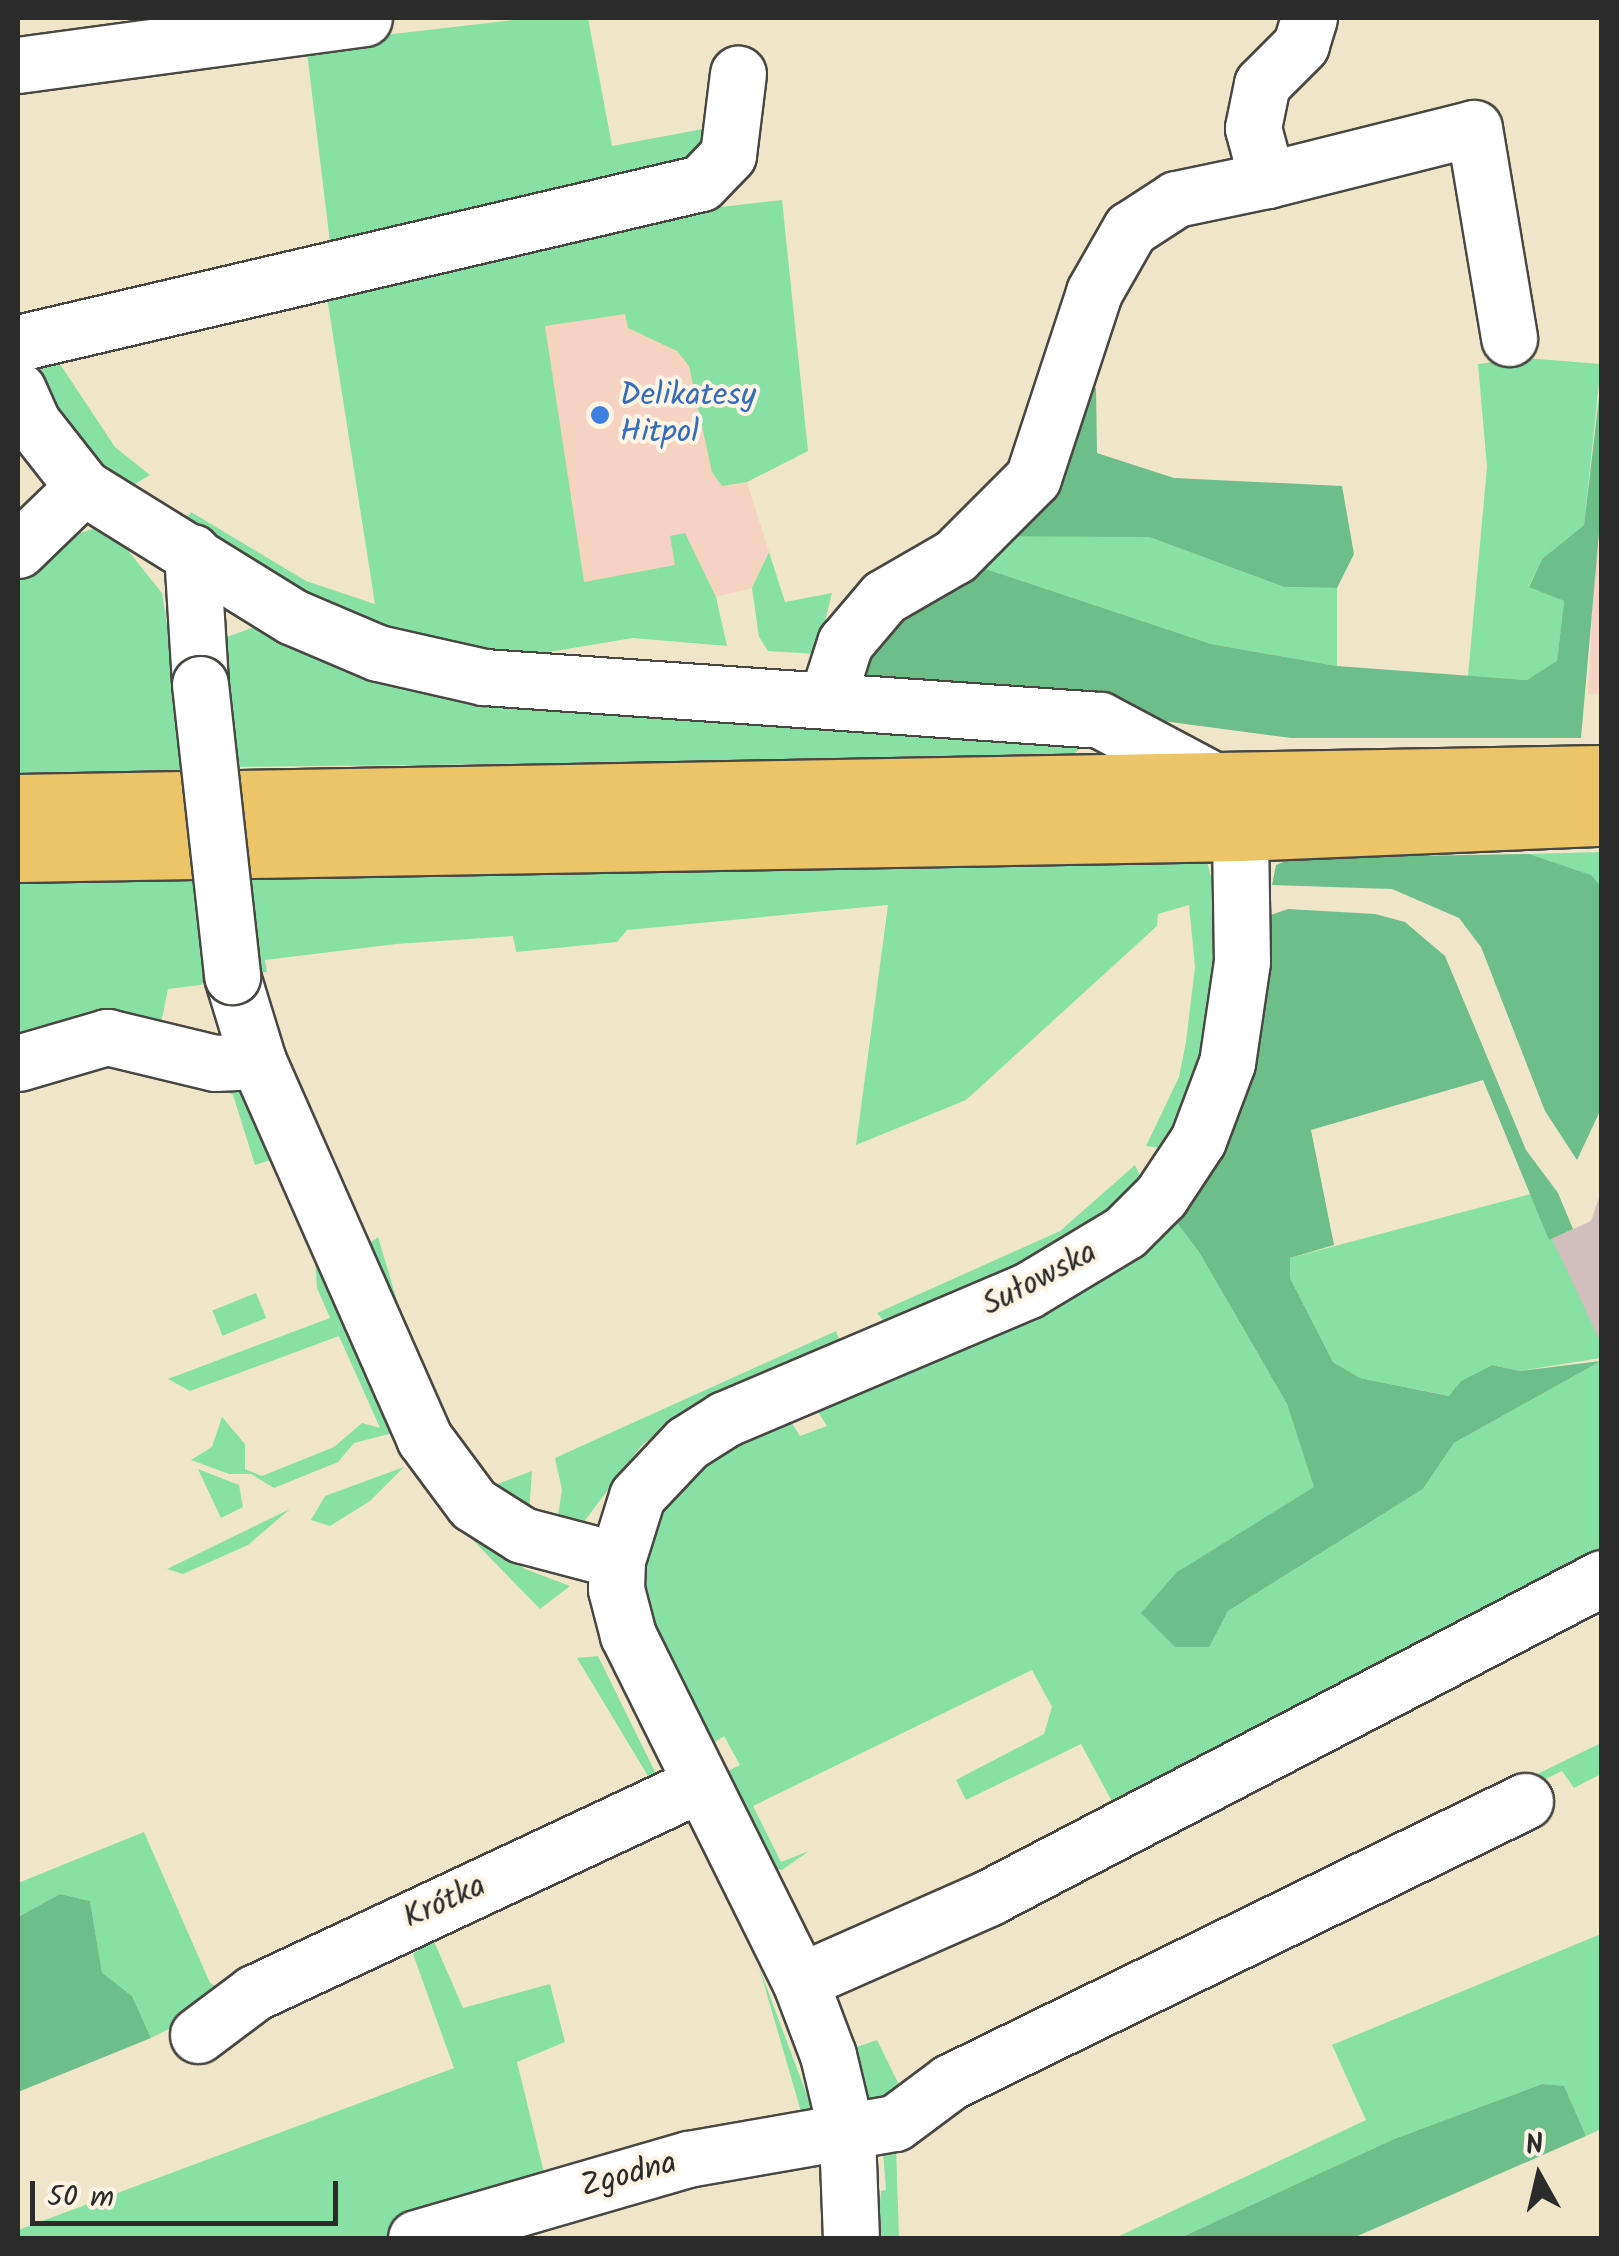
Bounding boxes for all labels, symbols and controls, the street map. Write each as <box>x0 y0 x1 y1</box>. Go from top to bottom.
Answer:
place label: Delikatesy Hitpol <box>620 378 756 453</box>
marker: Delikatesy Hitpol <box>589 404 611 426</box>
street label: Sułowska <box>976 1234 1104 1326</box>
street label: Krótka <box>398 1867 492 1939</box>
text: N <box>1523 2122 1547 2169</box>
north arrow <box>1489 2126 1589 2226</box>
street label: Zgodna <box>577 2145 681 2207</box>
scale bar <box>35 2161 342 2223</box>
text: 50 m <box>47 2174 114 2222</box>

